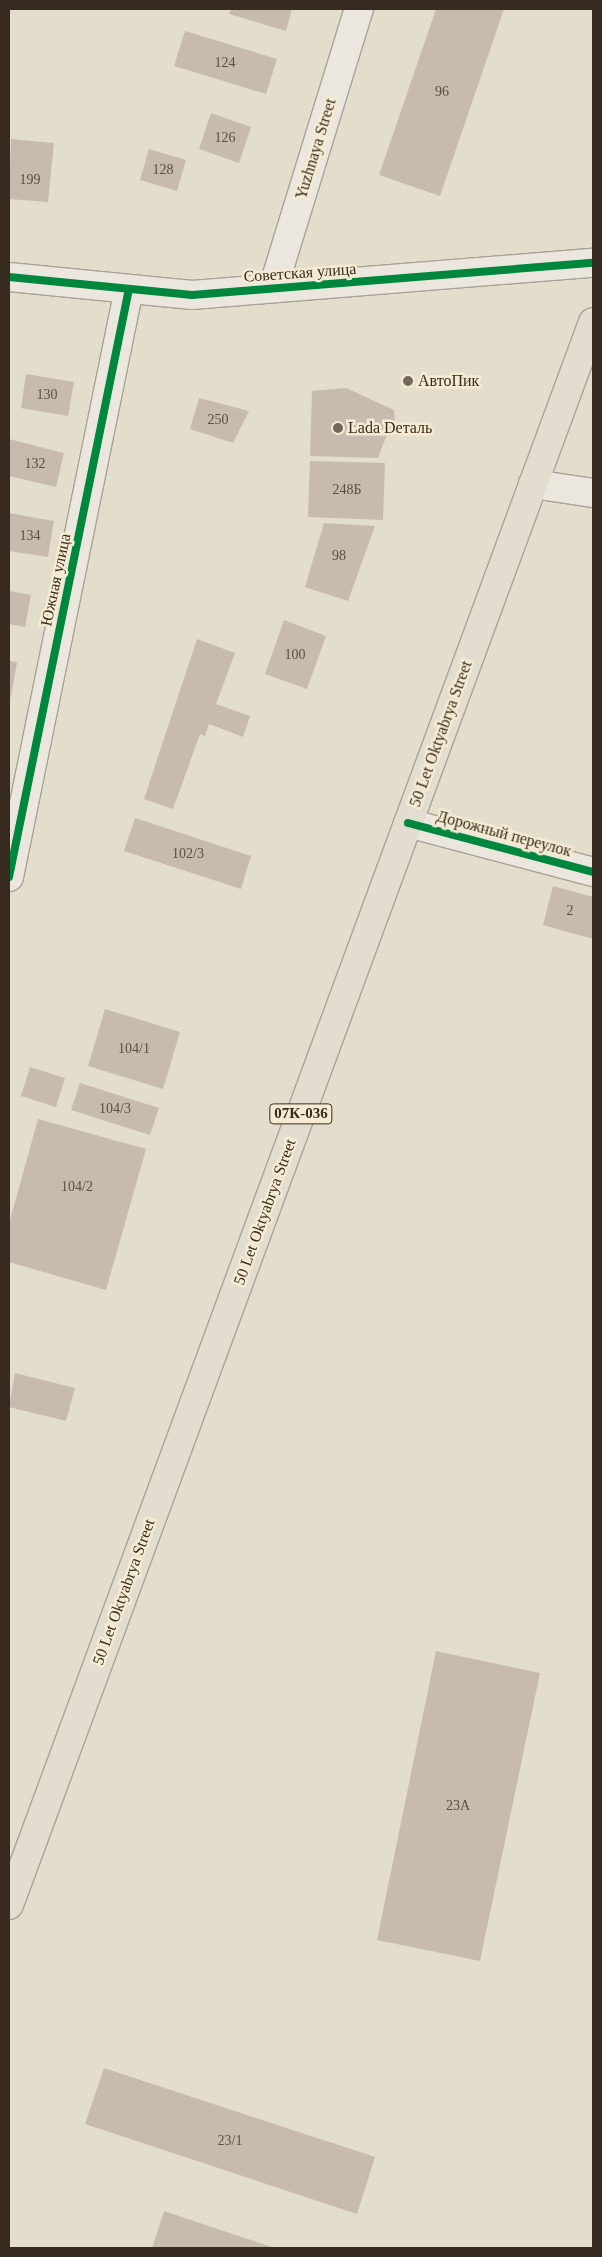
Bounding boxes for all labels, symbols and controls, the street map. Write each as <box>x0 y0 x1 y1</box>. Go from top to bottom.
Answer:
house number: 124 <box>214 55 236 71</box>
house number: 96 <box>435 84 449 100</box>
street label: Yuzhnaya Street <box>292 96 340 202</box>
house number: 126 <box>214 130 236 146</box>
house number: 128 <box>152 162 174 178</box>
house number: 199 <box>20 172 40 188</box>
street label: Советская улица <box>243 259 357 287</box>
place label: АвтоПик <box>418 371 479 391</box>
marker: АвтоПик <box>402 375 414 387</box>
house number: 130 <box>36 387 58 403</box>
house number: 250 <box>208 412 228 428</box>
place label: Lada Dеталь <box>348 418 432 438</box>
marker: Lada Dеталь <box>332 422 344 434</box>
house number: 132 <box>24 456 46 472</box>
house number: 248Б <box>332 482 362 498</box>
house number: 134 <box>20 528 40 544</box>
street label: Южная улица <box>37 532 75 628</box>
house number: 98 <box>332 548 346 564</box>
house number: 100 <box>284 647 306 663</box>
street label: 50 Let Oktyabrya Street <box>406 658 476 810</box>
street label: Дорожный переулок <box>434 807 574 861</box>
house number: 102/3 <box>172 846 204 862</box>
house number: 2 <box>566 903 574 919</box>
house number: 104/1 <box>118 1041 150 1057</box>
house number: 104/3 <box>99 1101 131 1117</box>
road number: 07К-036 <box>268 1102 334 1126</box>
street label: 50 Let Oktyabrya Street <box>230 1136 300 1288</box>
house number: 104/2 <box>61 1179 93 1195</box>
street label: 50 Let Oktyabrya Street <box>89 1516 159 1668</box>
house number: 23А <box>446 1798 470 1814</box>
house number: 23/1 <box>218 2133 242 2149</box>

